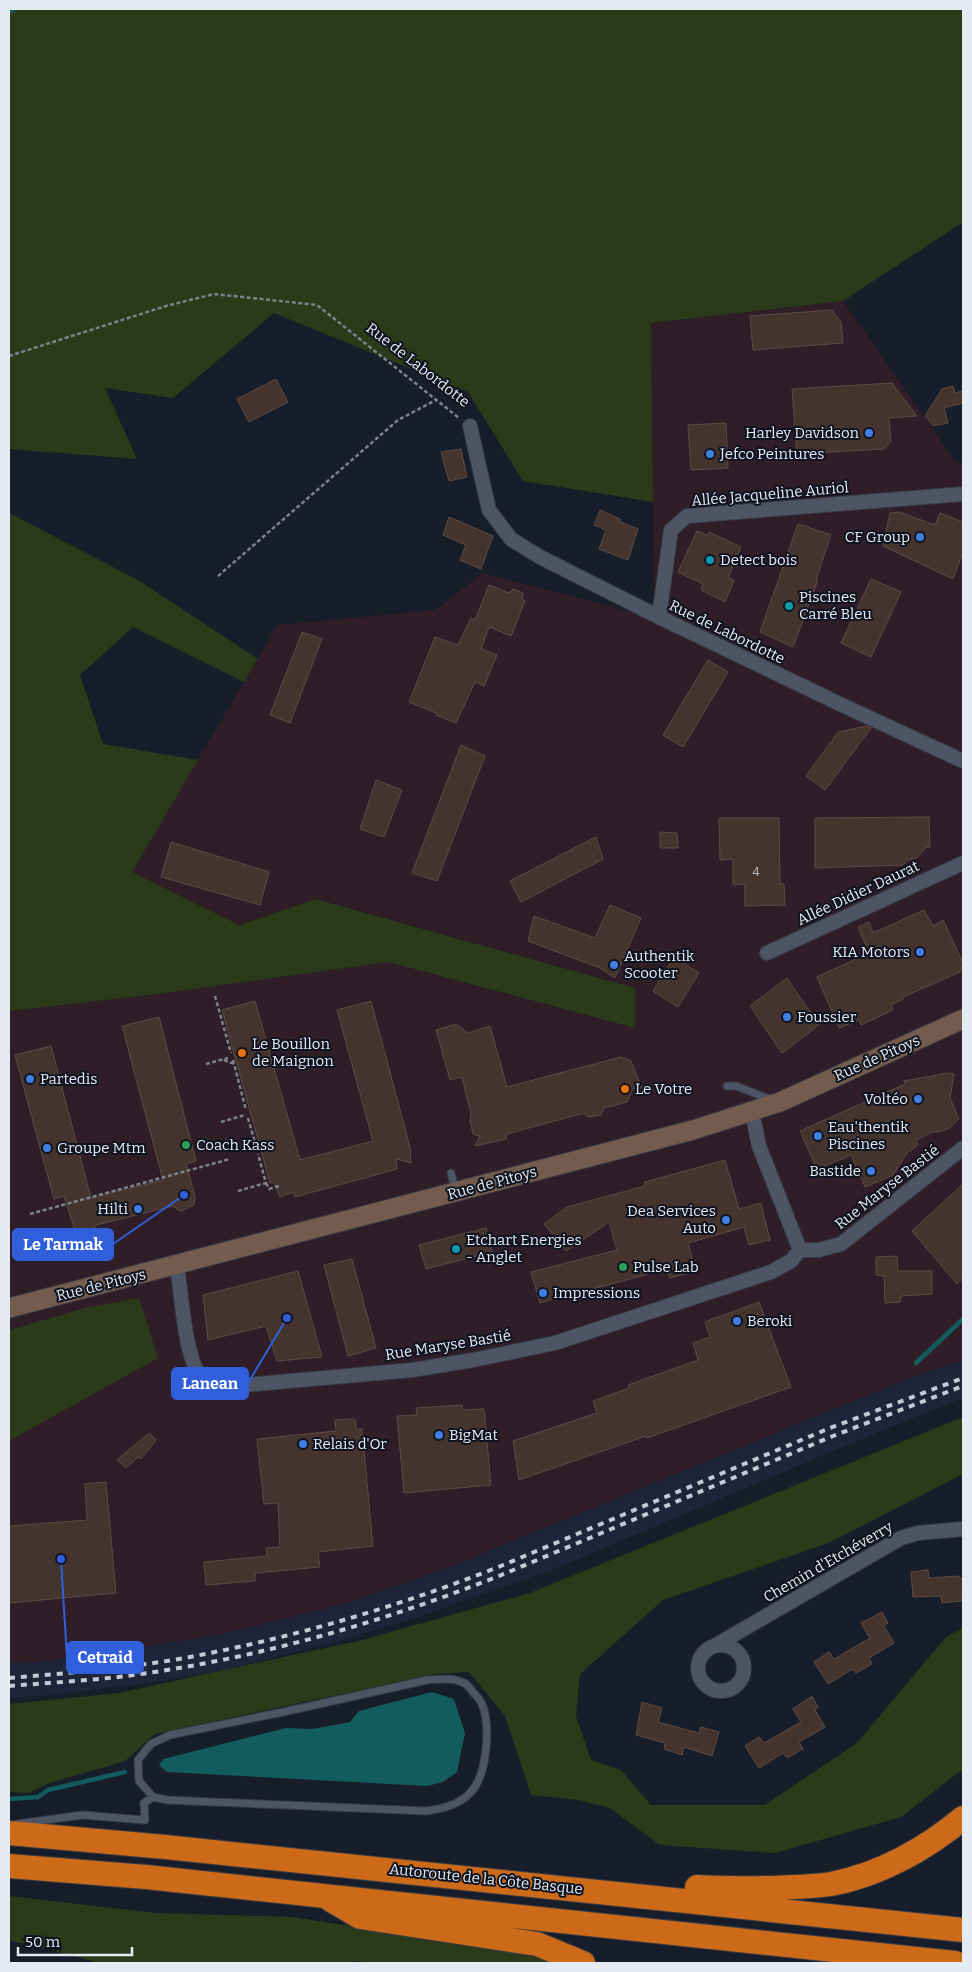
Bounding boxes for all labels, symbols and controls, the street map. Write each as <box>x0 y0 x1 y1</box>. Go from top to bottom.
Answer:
street label: Rue de Labordotte <box>363 319 473 411</box>
place label: Harley Davidson <box>745 424 860 442</box>
marker: Harley Davidson <box>863 427 875 439</box>
place label: Jefco Peintures <box>719 445 824 463</box>
marker: Jefco Peintures <box>704 448 716 460</box>
street label: Allée Jacqueline Auriol <box>691 478 849 510</box>
place label: CF Group <box>845 528 910 546</box>
marker: CF Group <box>914 531 926 543</box>
place label: Detect bois <box>720 551 797 569</box>
marker: Detect bois <box>704 554 716 566</box>
place label: Piscines Carré Bleu <box>799 588 872 623</box>
street label: Rue de Labordotte <box>666 596 788 668</box>
marker: Piscines Carré Bleu <box>783 600 795 612</box>
street label: Allée Didier Daurat <box>794 857 922 929</box>
house number: 4 <box>752 865 760 879</box>
place label: KIA Motors <box>832 943 910 961</box>
marker: KIA Motors <box>914 946 926 958</box>
place label: Authentik Scooter <box>624 947 695 982</box>
marker: Authentik Scooter <box>608 959 620 971</box>
place label: Foussier <box>797 1008 857 1026</box>
marker: Foussier <box>781 1011 793 1023</box>
street label: Rue de Pitoys <box>831 1031 923 1085</box>
place label: Le Bouillon de Maignon <box>252 1035 334 1070</box>
marker: Le Bouillon de Maignon <box>236 1047 248 1059</box>
place label: Partedis <box>40 1070 97 1088</box>
marker: Partedis <box>24 1073 36 1085</box>
place label: Le Votre <box>635 1080 692 1098</box>
marker: Le Votre <box>619 1083 631 1095</box>
place label: Voltéo <box>864 1090 908 1108</box>
marker: Voltéo <box>912 1093 924 1105</box>
place label: Eau'thentik Piscines <box>828 1118 909 1153</box>
marker: Eau'thentik Piscines <box>812 1130 824 1142</box>
place label: Coach Kass <box>196 1136 274 1154</box>
place label: Groupe Mtm <box>57 1139 146 1157</box>
marker: Coach Kass <box>180 1139 192 1151</box>
street label: Rue Maryse Bastié <box>831 1141 943 1233</box>
marker: Groupe Mtm <box>41 1142 53 1154</box>
street label: Rue de Pitoys <box>445 1162 539 1204</box>
place label: Bastide <box>809 1162 861 1180</box>
marker: Bastide <box>865 1165 877 1177</box>
place label: Hilti <box>97 1200 129 1218</box>
place label: Dea Services Auto <box>627 1202 716 1237</box>
marker: Hilti <box>132 1203 144 1215</box>
marker: Dea Services Auto <box>720 1214 732 1226</box>
callout: Le Tarmak <box>13 1229 113 1260</box>
place label: Etchart Energies - Anglet <box>466 1231 582 1266</box>
text: Le Tarmak <box>23 1235 103 1254</box>
marker: Etchart Energies - Anglet <box>450 1243 462 1255</box>
place label: Pulse Lab <box>633 1258 699 1276</box>
marker: Pulse Lab <box>617 1261 629 1273</box>
street label: Rue de Pitoys <box>54 1265 148 1305</box>
place label: Impressions <box>553 1284 640 1302</box>
marker: Impressions <box>537 1287 549 1299</box>
place label: Beroki <box>747 1312 793 1330</box>
marker: Beroki <box>731 1315 743 1327</box>
street label: Rue Maryse Bastié <box>384 1326 512 1364</box>
callout: Lanean <box>172 1368 248 1399</box>
text: Lanean <box>182 1374 239 1393</box>
place label: BigMat <box>449 1426 499 1444</box>
marker: BigMat <box>433 1429 445 1441</box>
place label: Relais d'Or <box>313 1435 387 1453</box>
marker: Relais d'Or <box>297 1438 309 1450</box>
street label: Chemin d'Etchéverry <box>760 1518 896 1606</box>
callout: Cetraid <box>67 1642 143 1673</box>
text: Cetraid <box>77 1648 133 1667</box>
street label: Autoroute de la Côte Basque <box>388 1860 584 1898</box>
scale bar <box>18 1924 131 1956</box>
text: 50 m <box>25 1933 61 1951</box>

